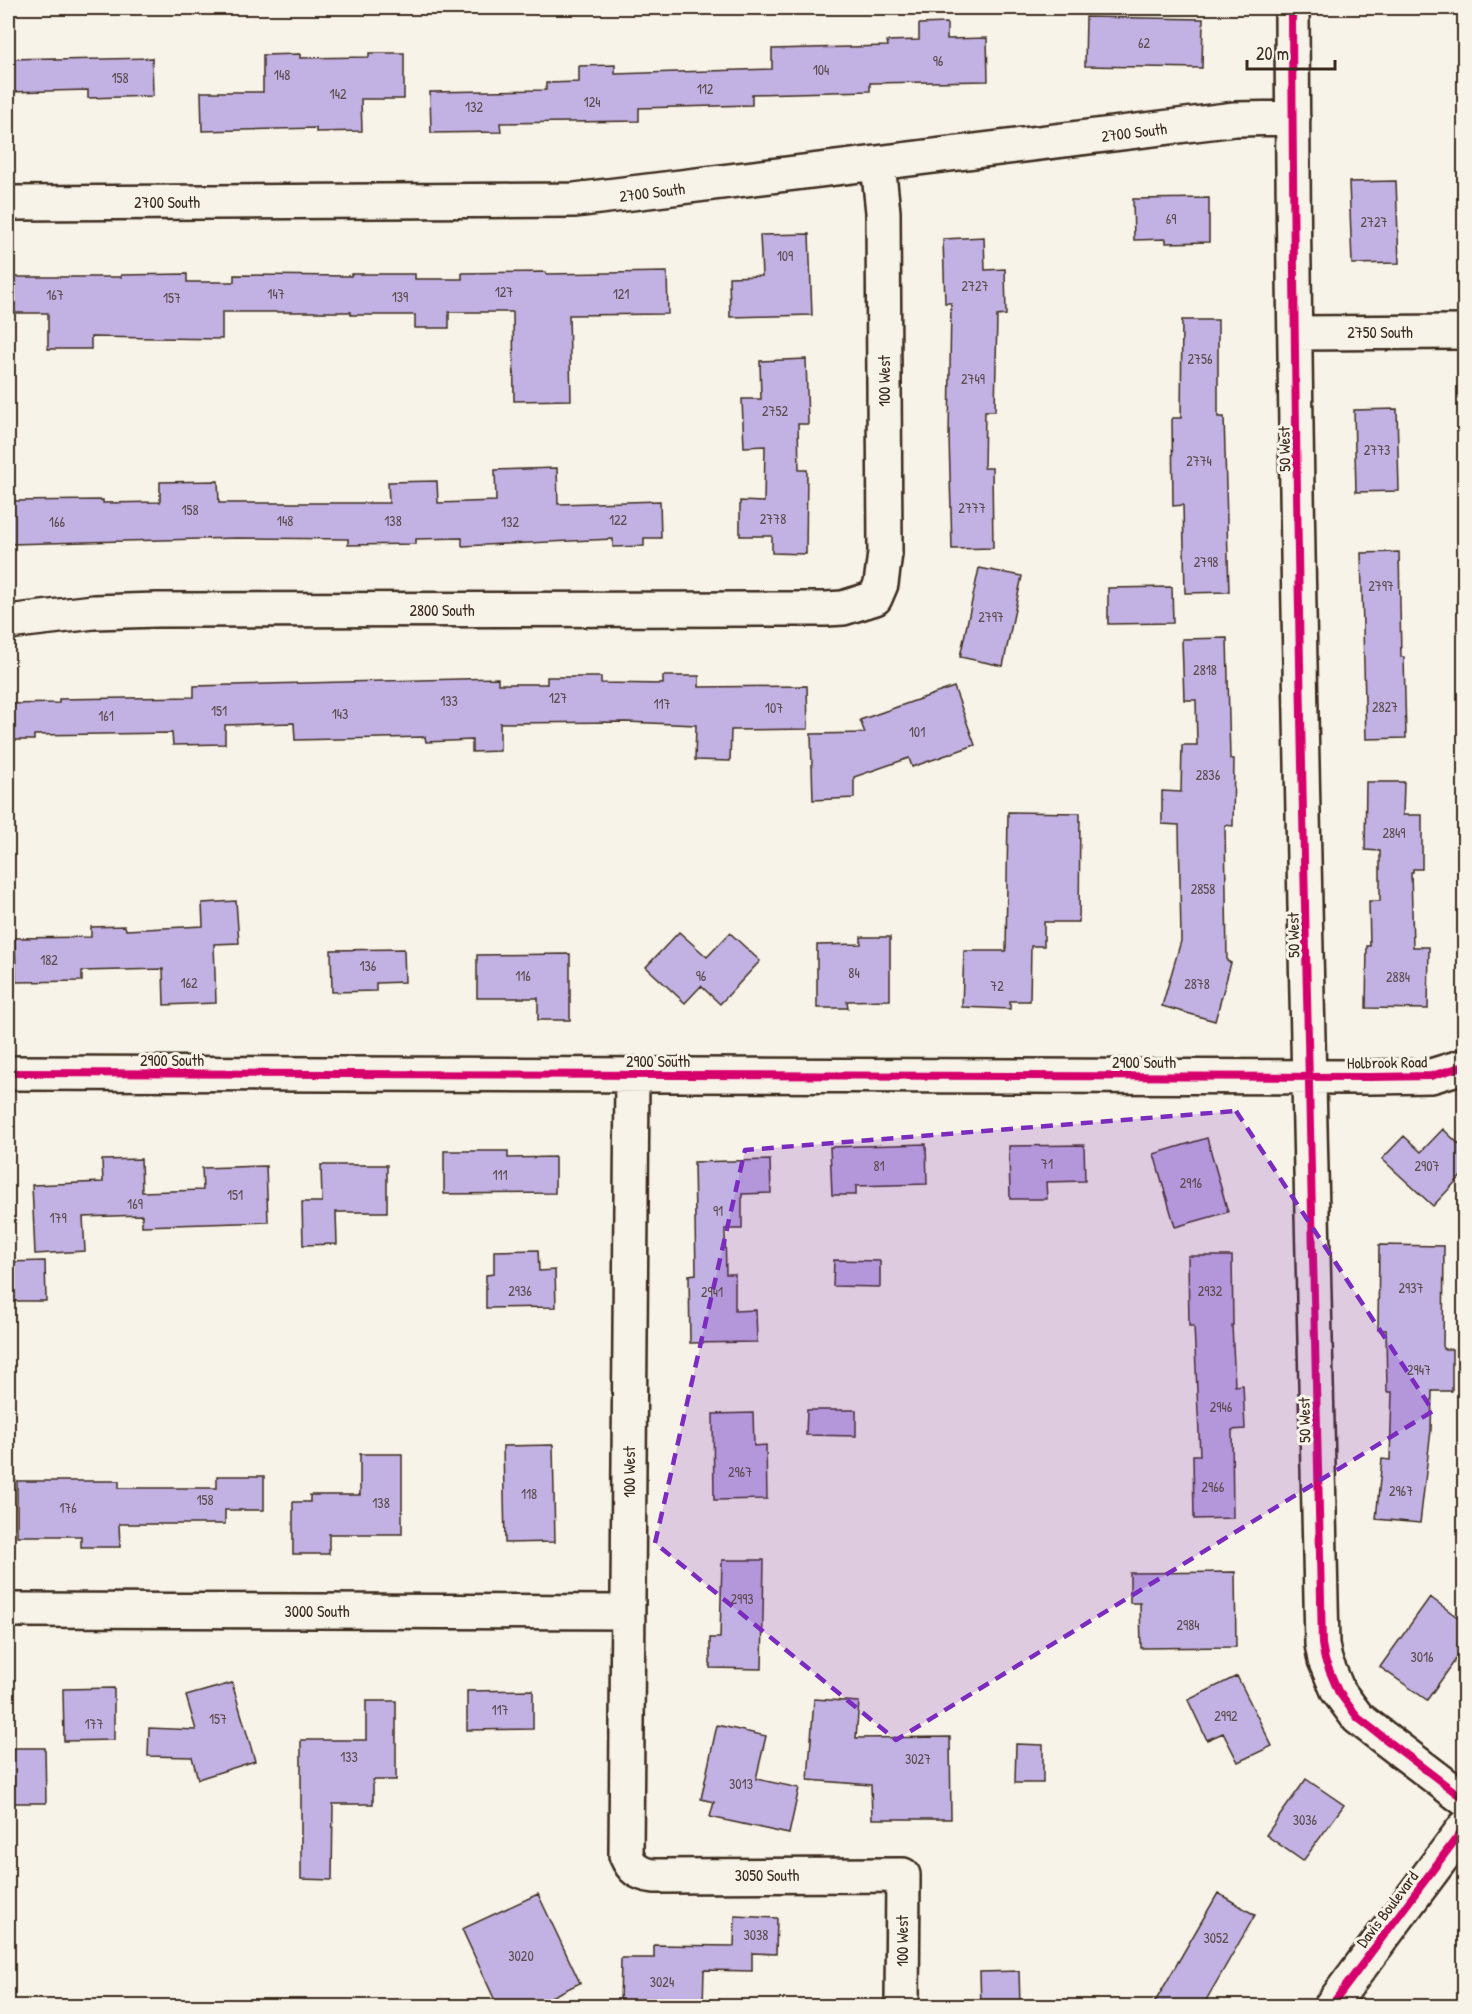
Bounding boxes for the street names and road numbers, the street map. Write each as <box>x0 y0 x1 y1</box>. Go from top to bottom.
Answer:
street label: 2700 South <box>1100 117 1168 147</box>
street label: 2700 South <box>618 177 686 207</box>
street label: 2700 South <box>134 191 200 213</box>
street label: 2750 South <box>1347 321 1413 343</box>
street label: 100 West <box>873 355 895 407</box>
street label: 50 West <box>1273 426 1295 472</box>
street label: 2800 South <box>410 599 475 621</box>
street label: 50 West <box>1282 912 1304 958</box>
street label: 2900 South <box>140 1049 204 1071</box>
street label: 2900 South <box>626 1050 690 1072</box>
street label: Holbrook Road <box>1347 1050 1427 1074</box>
street label: 2900 South <box>1112 1051 1176 1073</box>
street label: 50 West <box>1293 1397 1315 1443</box>
street label: 100 West <box>618 1446 640 1498</box>
street label: 3000 South <box>285 1600 350 1622</box>
street label: 3050 South <box>735 1864 799 1886</box>
street label: Davis Boulevard <box>1351 1866 1423 1952</box>
street label: 100 West <box>891 1915 913 1967</box>

